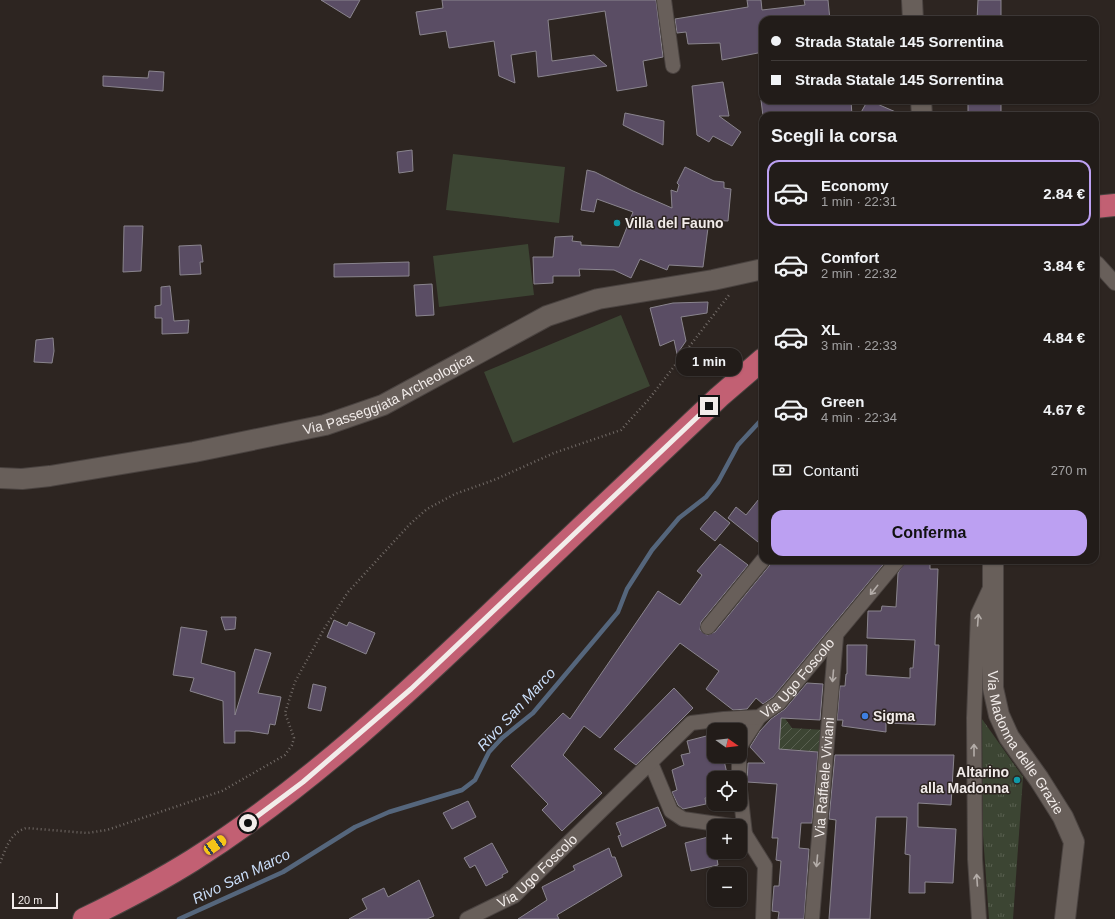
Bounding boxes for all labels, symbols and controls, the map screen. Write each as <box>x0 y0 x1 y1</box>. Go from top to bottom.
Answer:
text: Strada Statale 145 Sorrentina <box>795 33 1003 50</box>
text: Strada Statale 145 Sorrentina <box>795 71 1003 88</box>
text: Scegli la corsa <box>771 126 897 146</box>
icon: car <box>773 175 809 211</box>
text: Economy <box>821 177 889 194</box>
text: 2.84 € <box>1043 185 1085 202</box>
text: 1 min · 22:31 <box>821 194 897 209</box>
place label: Villa del Fauno <box>625 215 724 231</box>
marker: Villa del Fauno <box>612 218 622 228</box>
icon: car <box>773 247 809 283</box>
text: Comfort <box>821 249 879 266</box>
text: 3.84 € <box>1043 257 1085 274</box>
text: 2 min · 22:32 <box>821 266 897 281</box>
icon: car <box>773 319 809 355</box>
text: XL <box>821 321 840 338</box>
text: 4.84 € <box>1043 329 1085 346</box>
text: 3 min · 22:33 <box>821 338 897 353</box>
callout: 1 min <box>676 348 742 376</box>
street label: Via Passeggiata Archeologica <box>301 350 476 437</box>
text: 1 min <box>692 354 726 369</box>
icon: car <box>773 391 809 427</box>
text: Green <box>821 393 864 410</box>
route end <box>700 397 718 415</box>
text: 4.67 € <box>1043 401 1085 418</box>
text: 4 min · 22:34 <box>821 410 897 425</box>
icon: cash <box>771 459 793 481</box>
text: Contanti <box>803 462 859 479</box>
text: 270 m <box>1051 463 1087 478</box>
button: Conferma <box>771 510 1087 556</box>
one-way arrow <box>869 585 878 596</box>
one-way arrow <box>975 614 982 627</box>
street label: Via Ugo Foscolo <box>757 635 838 722</box>
water label: Rivo San Marco <box>473 664 559 754</box>
one-way arrow <box>829 669 836 682</box>
street label: Via Madonna delle Grazie <box>985 670 1067 817</box>
place label: Sigma <box>873 708 915 724</box>
marker: Sigma <box>860 711 870 721</box>
street label: Via Raffaele Viviani <box>811 717 837 838</box>
north arrow <box>707 723 747 763</box>
map controls <box>707 723 747 907</box>
one-way arrow <box>970 744 978 757</box>
place label: Altarino alla Madonna <box>920 764 1009 796</box>
button: locate <box>707 771 747 811</box>
marker: Altarino alla Madonna <box>1012 775 1022 785</box>
route start <box>239 814 257 832</box>
button: + <box>707 819 747 859</box>
street label: Via Ugo Foscolo <box>495 831 581 911</box>
car <box>202 833 228 857</box>
water label: Rivo San Marco <box>189 845 293 907</box>
one-way arrow <box>813 854 820 867</box>
button: − <box>707 867 747 907</box>
one-way arrow <box>973 874 980 887</box>
scale bar <box>12 891 58 910</box>
text: 20 m <box>18 894 42 906</box>

